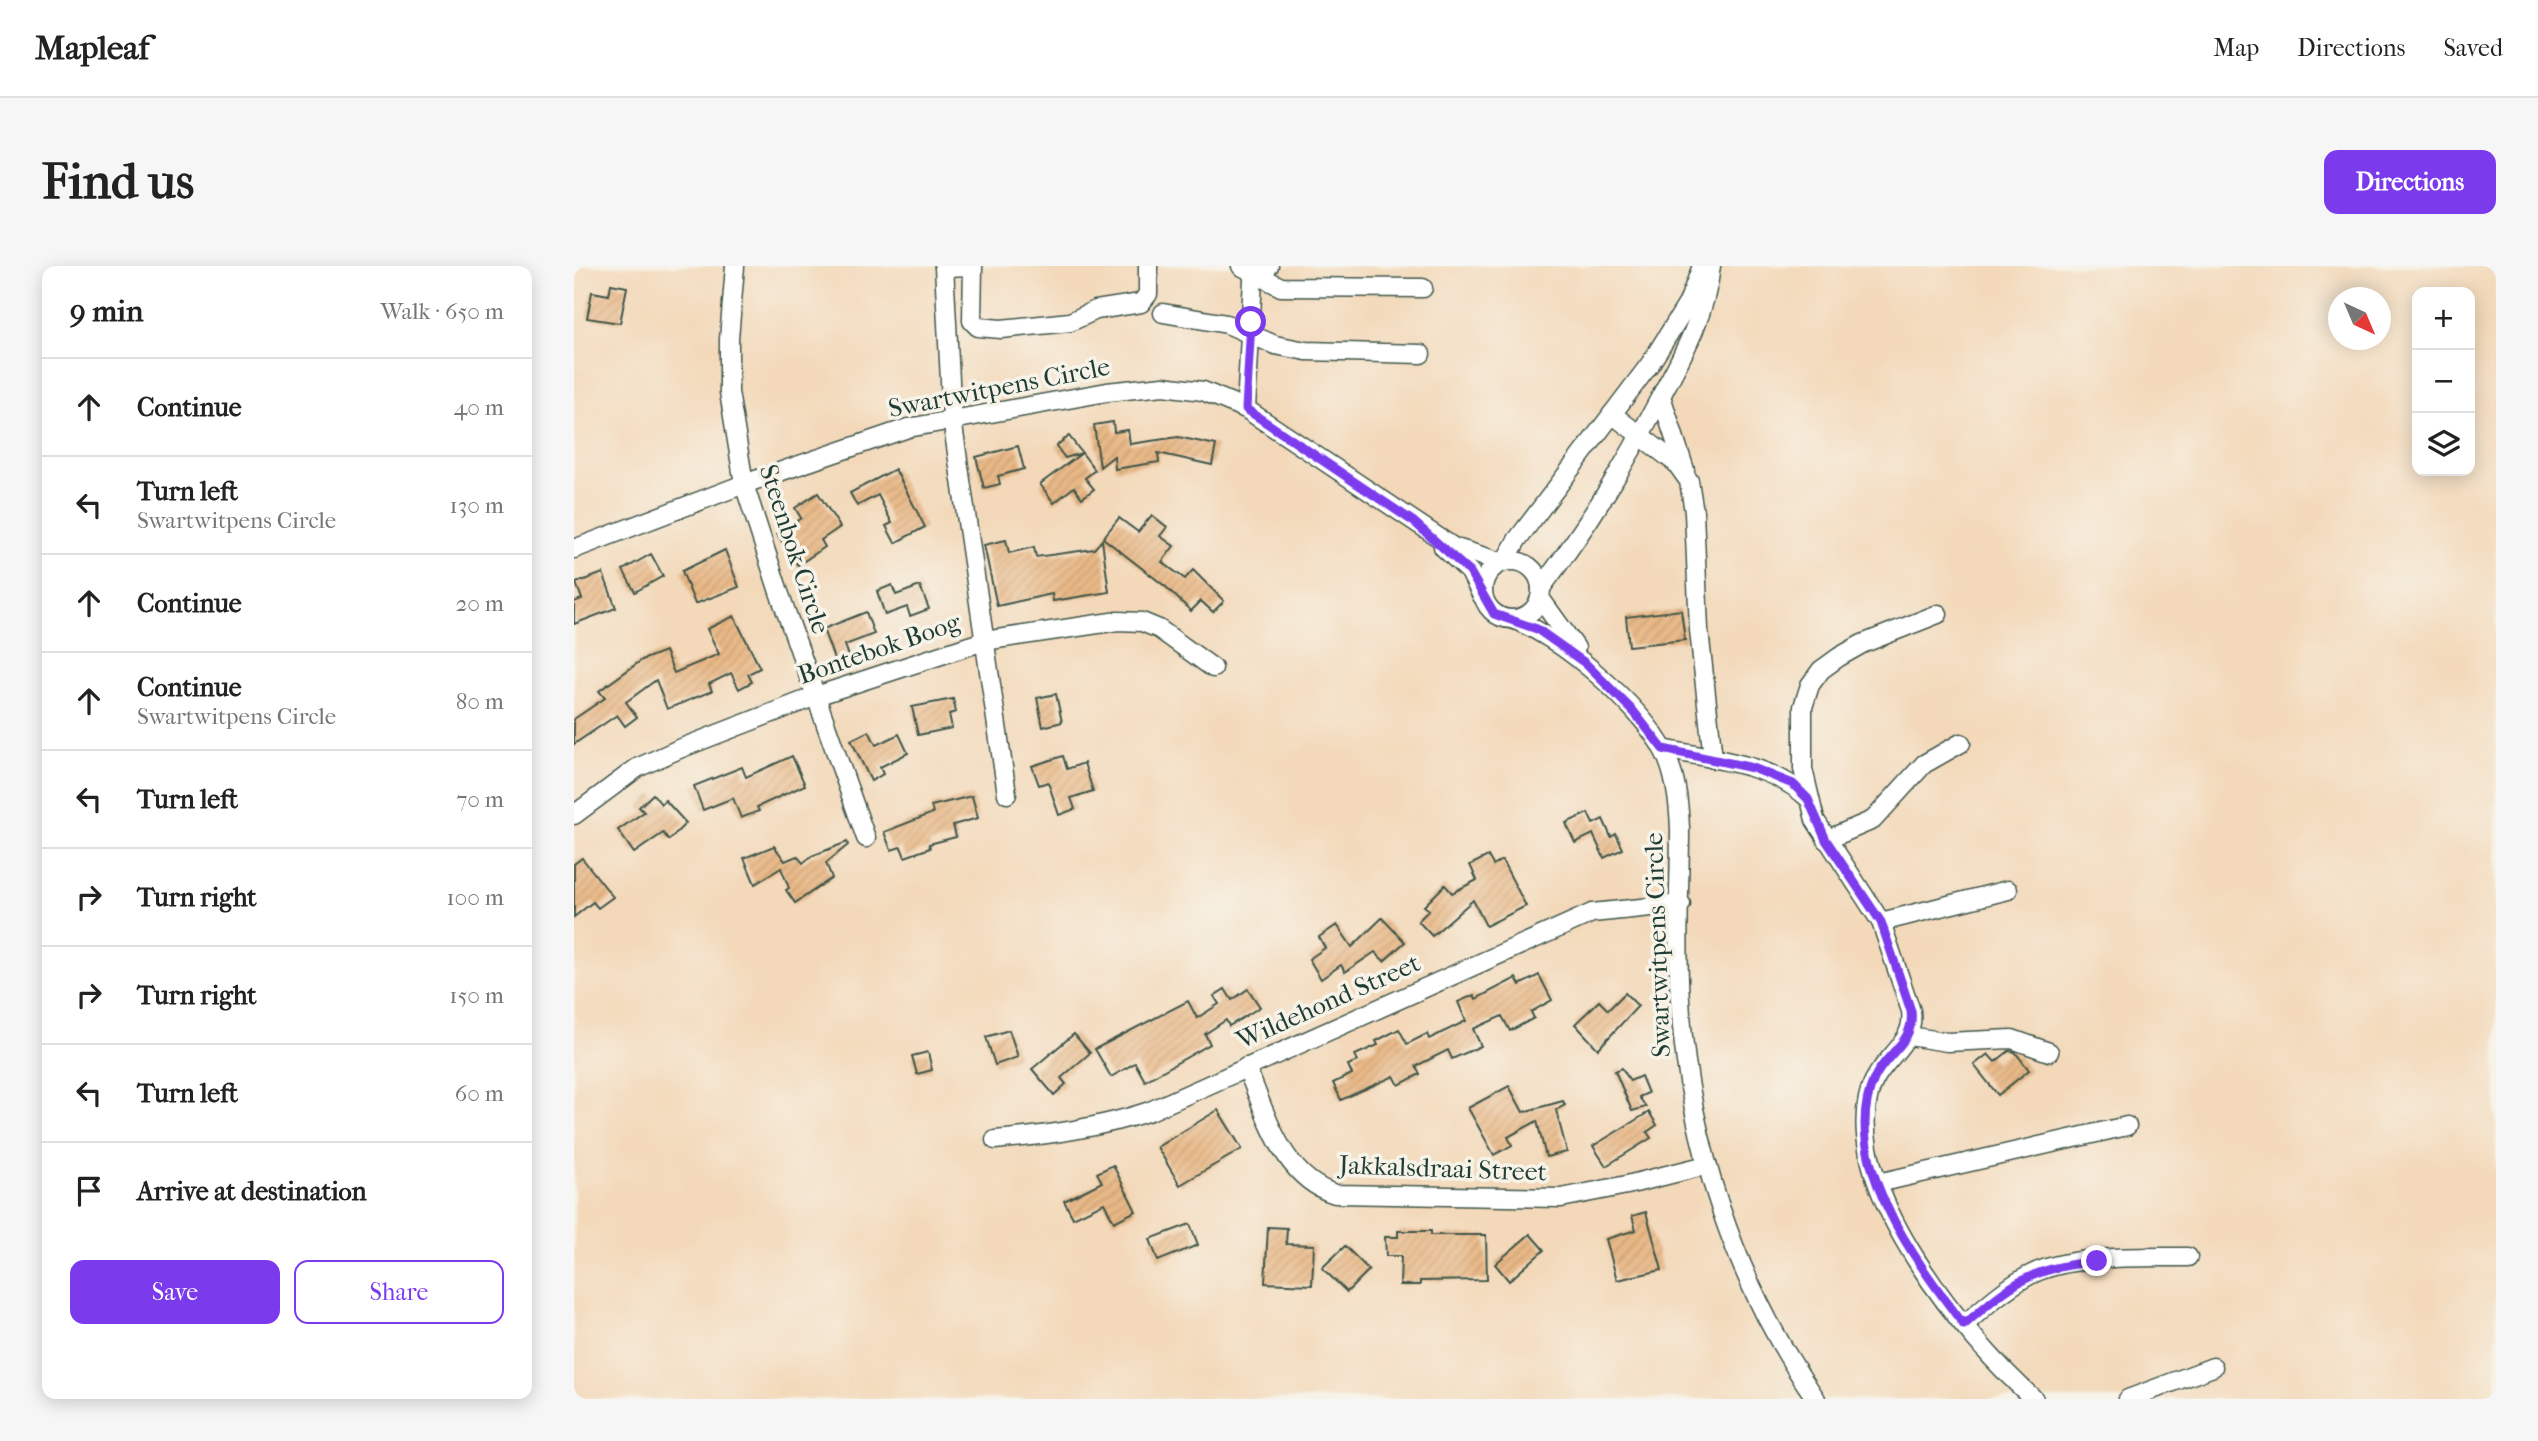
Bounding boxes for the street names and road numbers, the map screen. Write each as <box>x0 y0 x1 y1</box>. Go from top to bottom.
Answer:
street label: Swartwitpens Circle <box>886 351 1113 424</box>
street label: Steenbok Circle <box>753 461 837 638</box>
street label: Bontebok Boog <box>794 606 965 691</box>
street label: Swartwitpens Circle <box>1638 832 1677 1058</box>
street label: Wildehond Street <box>1231 947 1426 1056</box>
street label: Jakkalsdraai Street <box>1337 1149 1548 1188</box>

